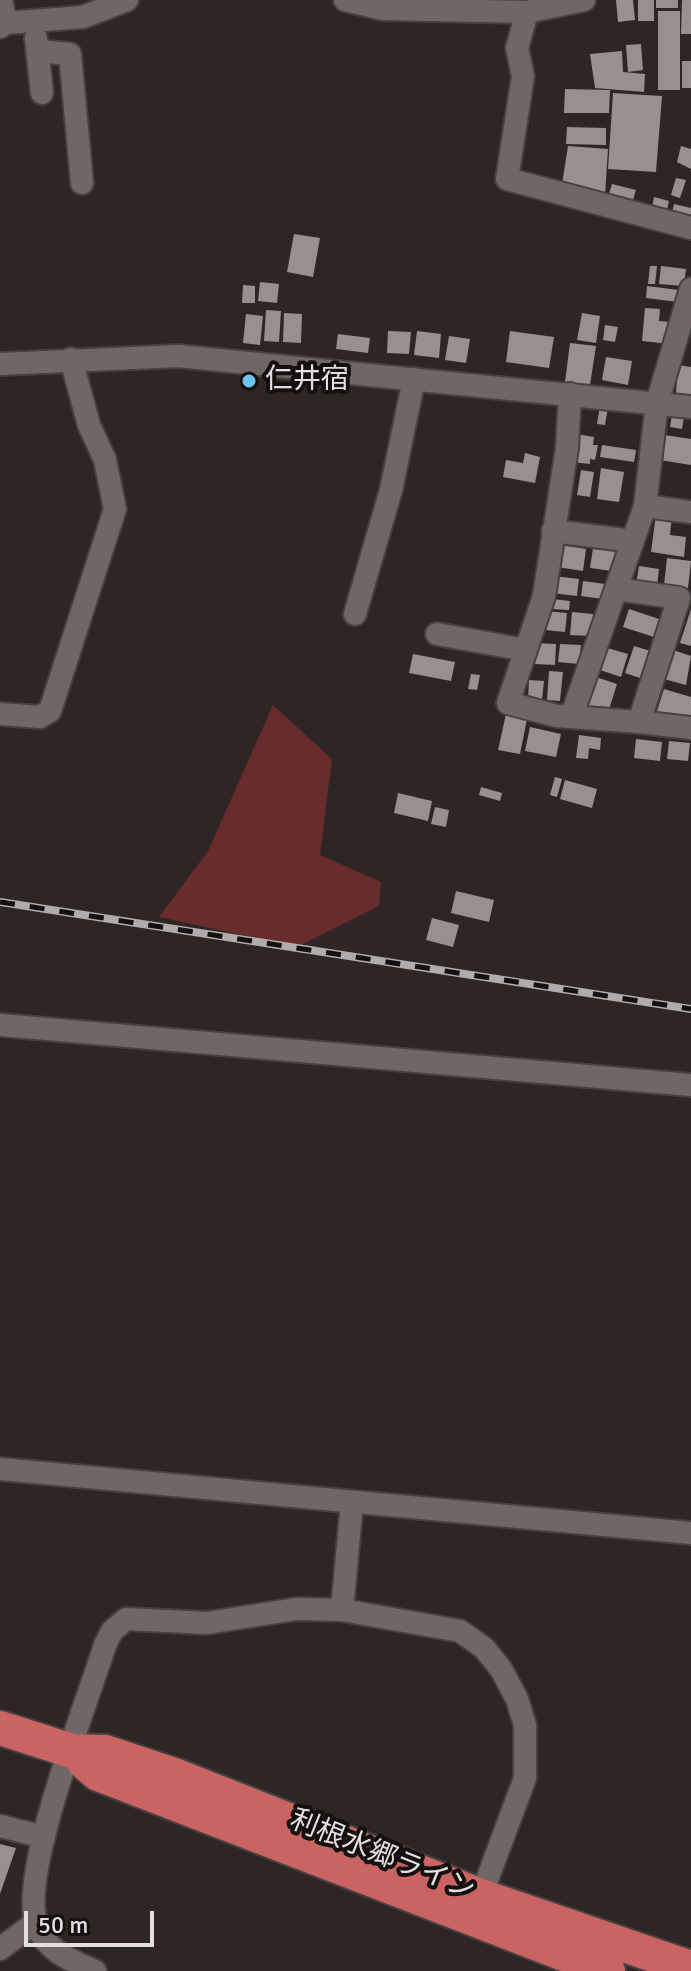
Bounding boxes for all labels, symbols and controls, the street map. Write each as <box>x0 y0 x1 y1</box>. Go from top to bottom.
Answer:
place label: 仁井宿 <box>265 364 349 398</box>
marker: 仁井宿 <box>240 372 258 390</box>
street label: 利根水郷ライン <box>285 1804 479 1908</box>
scale bar <box>28 1895 158 1945</box>
text: 50 m <box>38 1910 88 1940</box>

